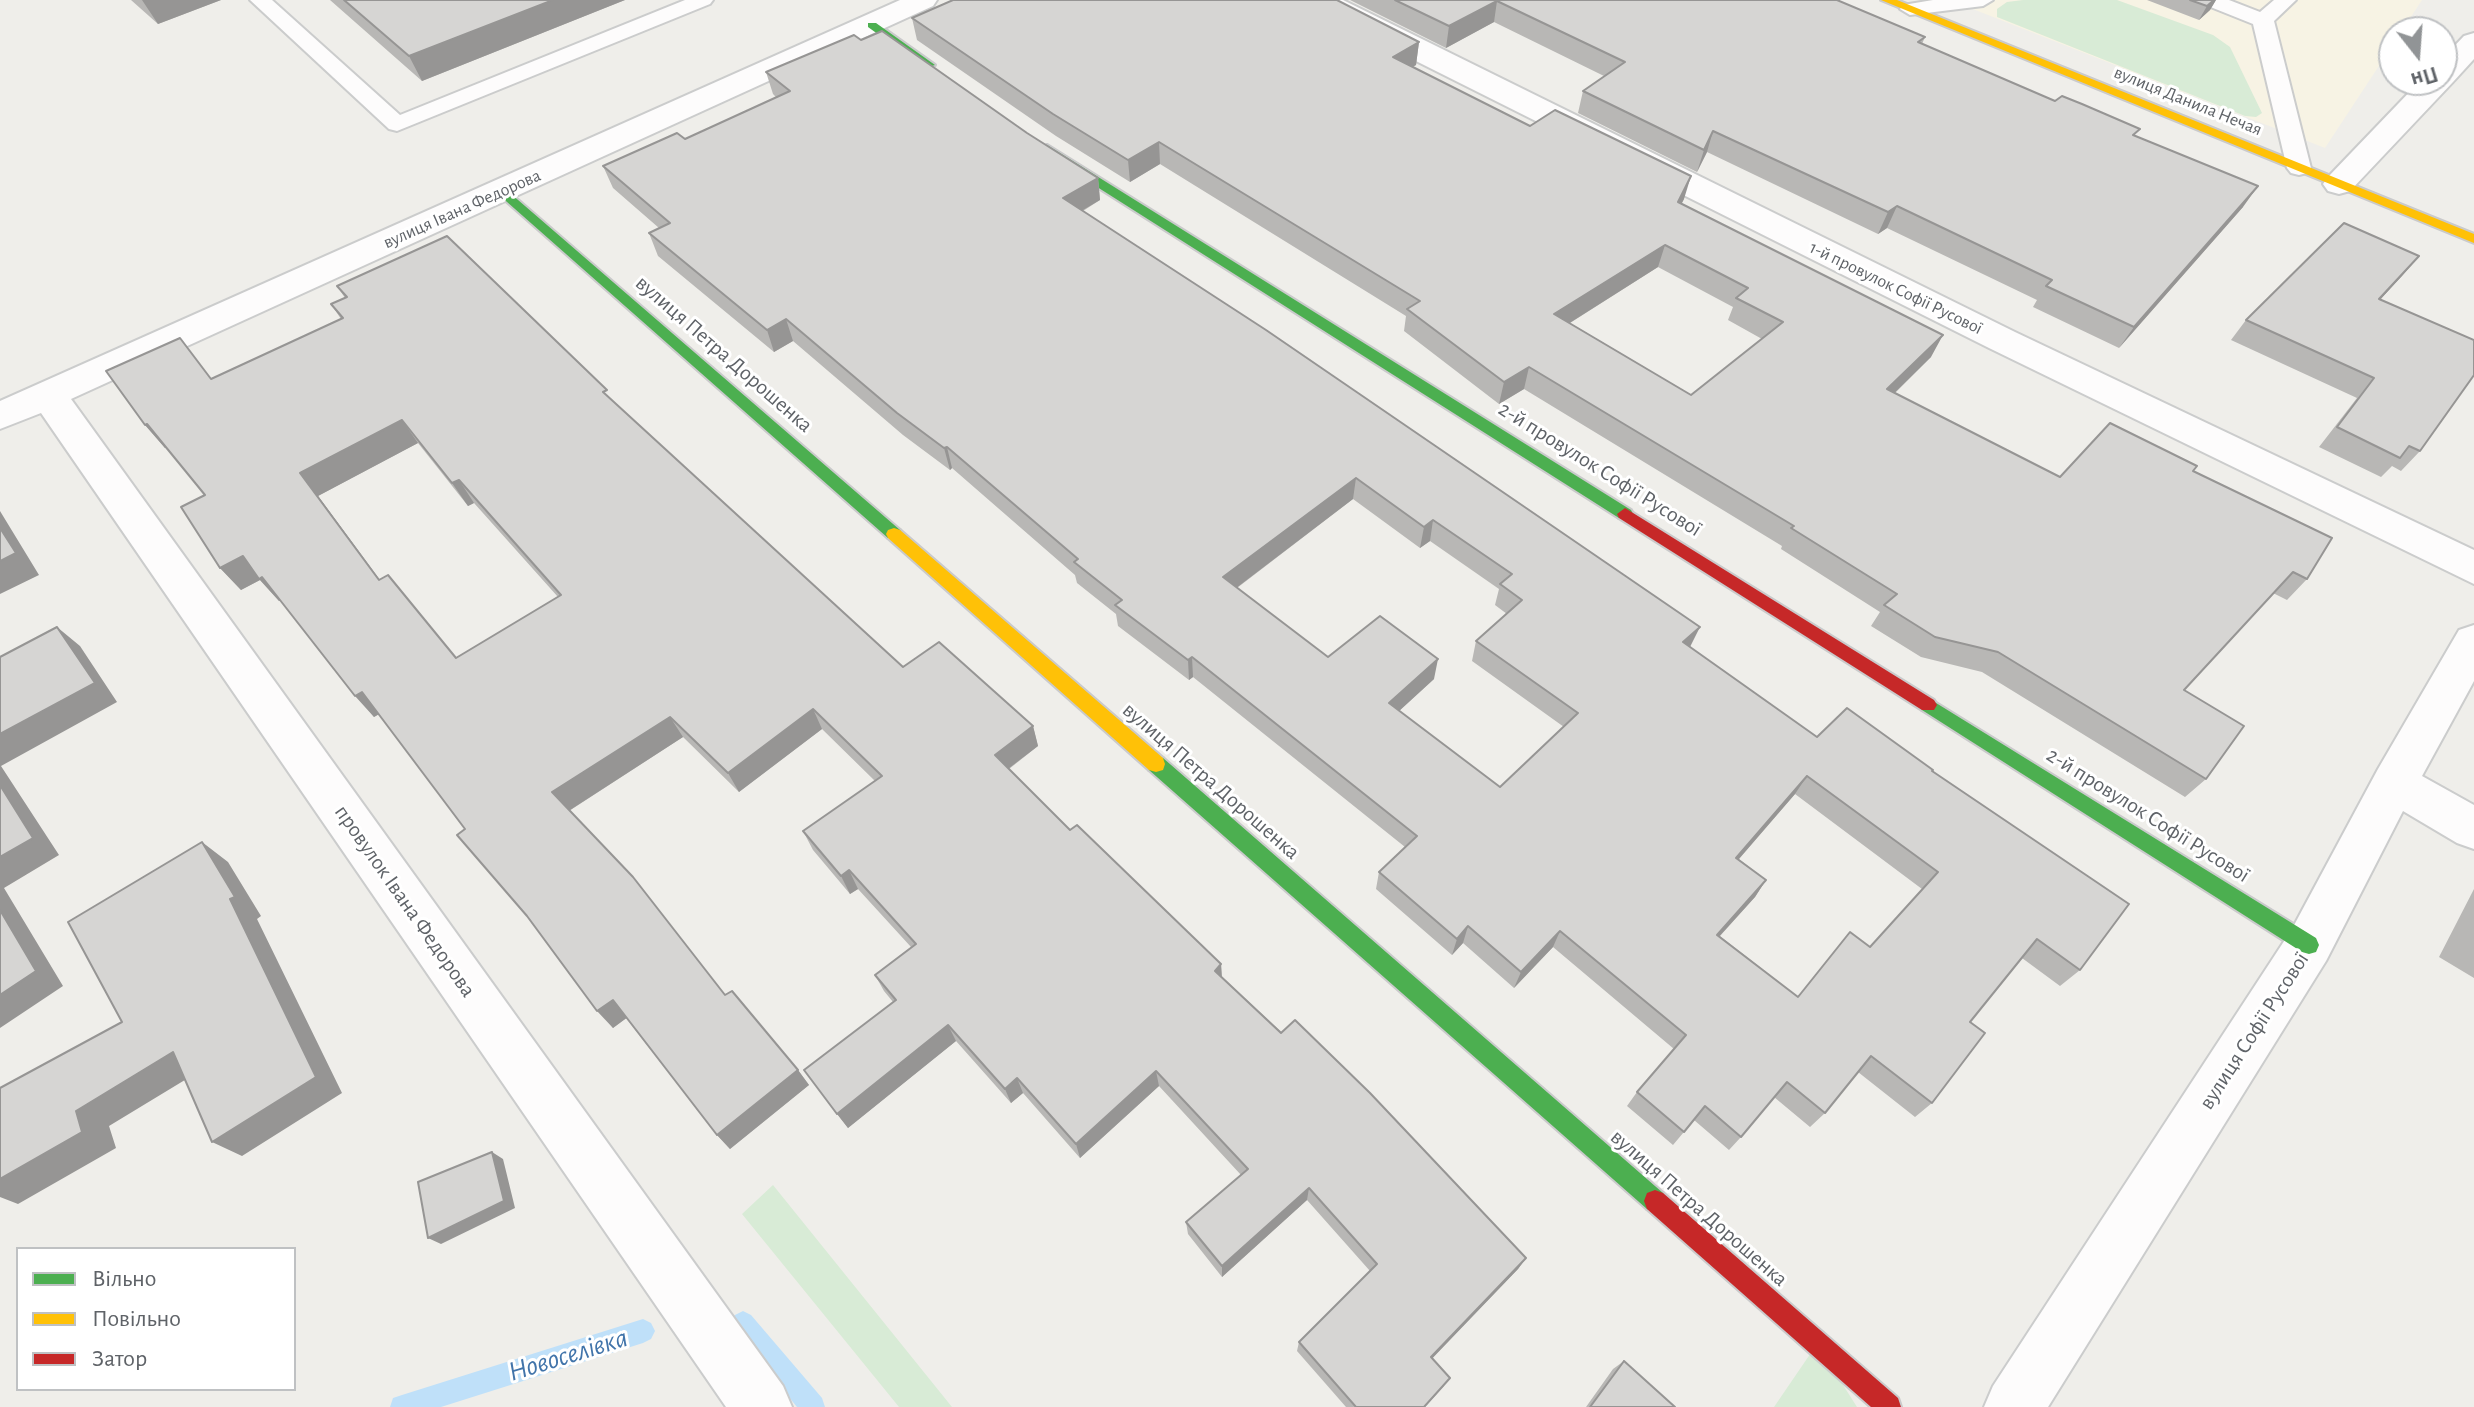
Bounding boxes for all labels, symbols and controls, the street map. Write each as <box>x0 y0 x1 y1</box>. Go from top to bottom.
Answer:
north arrow <box>2378 16 2458 96</box>
street label: вулиця Данила Нечая <box>2111 61 2265 141</box>
text: Пн <box>2408 63 2440 91</box>
street label: вулиця Івана Федорова <box>380 165 544 253</box>
street label: 1-й провулок Софії Русової <box>1806 237 1986 339</box>
street label: вулиця Петра Дорошенка <box>630 270 818 438</box>
street label: 2-й провулок Софії Русової <box>1494 396 1706 542</box>
street label: вулиця Петра Дорошенка <box>1117 697 1305 865</box>
street label: 2-й провулок Софії Русової <box>2042 742 2254 888</box>
street label: провулок Івана Федорова <box>329 800 481 1002</box>
street label: вулиця Софії Русової <box>2193 947 2315 1115</box>
street label: вулиця Петра Дорошенка <box>1605 1124 1793 1292</box>
legend <box>16 1247 296 1391</box>
text: Вільно <box>92 1267 157 1291</box>
text: Повільно <box>92 1307 181 1331</box>
water label: Новоселівка <box>504 1321 632 1389</box>
text: Затор <box>92 1347 147 1371</box>

